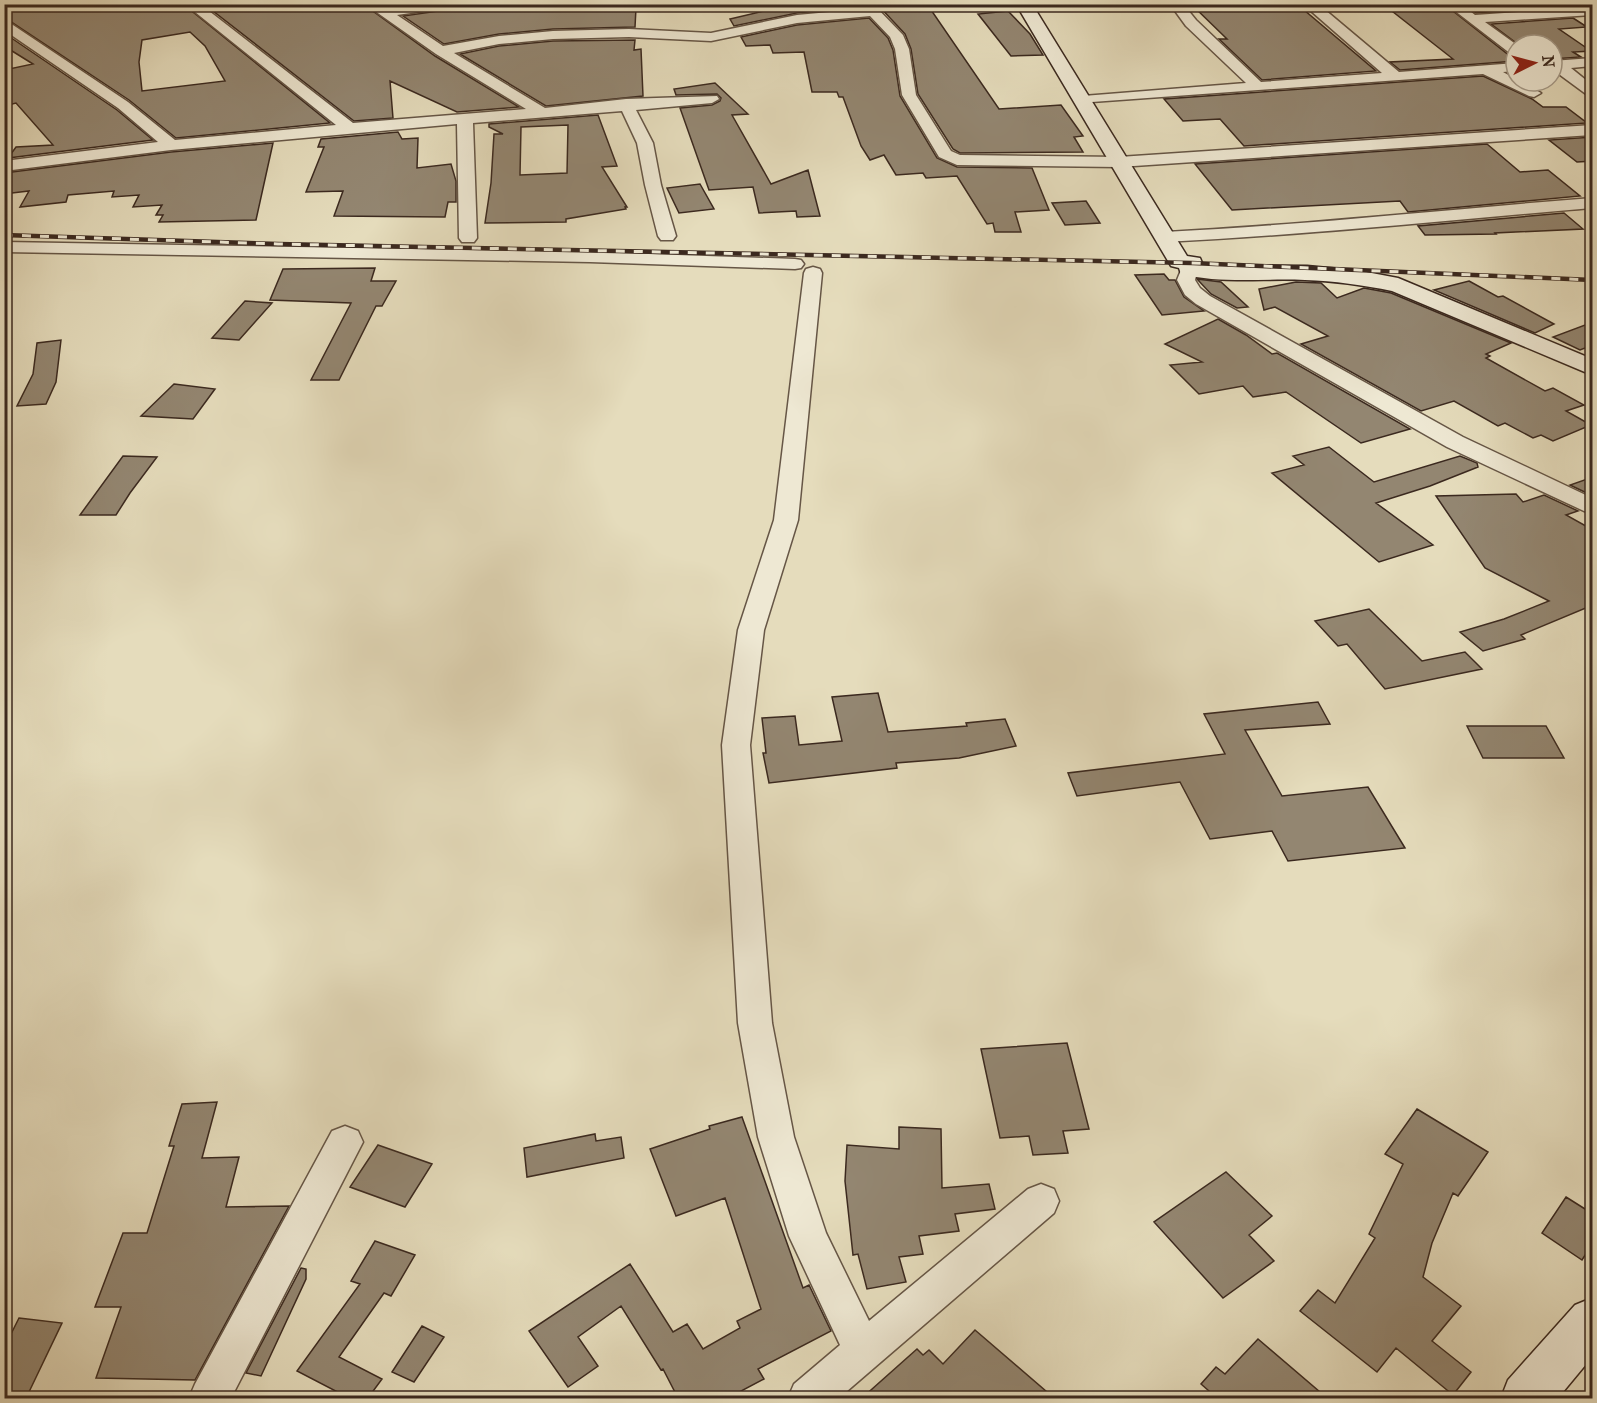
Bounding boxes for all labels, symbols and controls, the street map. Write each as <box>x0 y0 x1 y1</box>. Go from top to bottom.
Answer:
north arrow <box>1504 33 1564 93</box>
text: N <box>1538 54 1559 69</box>

